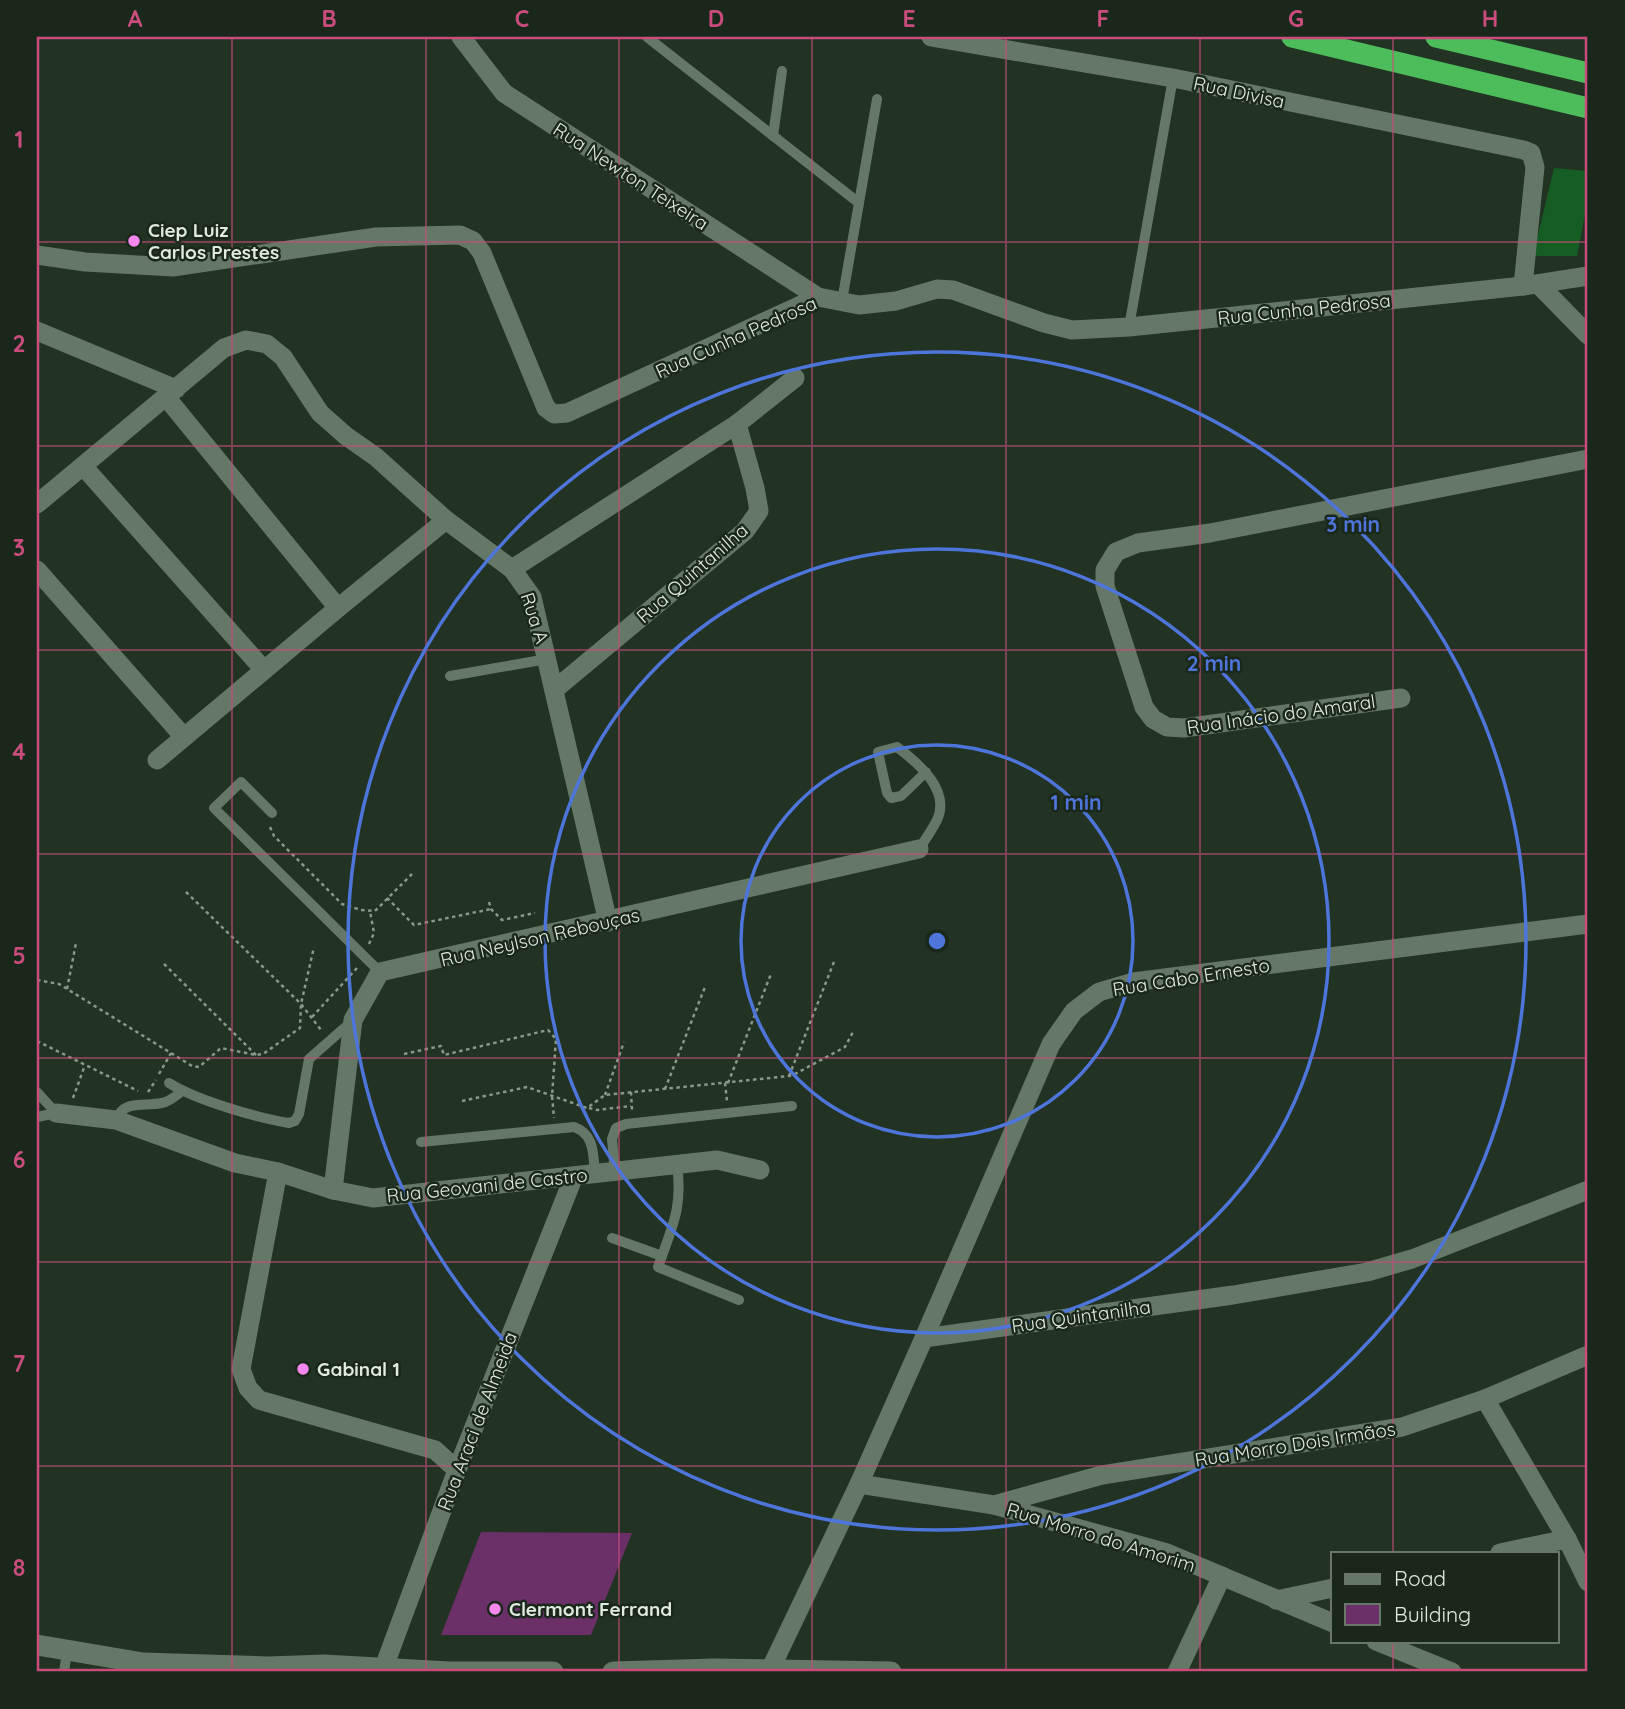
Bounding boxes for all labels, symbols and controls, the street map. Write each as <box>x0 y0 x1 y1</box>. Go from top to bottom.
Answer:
text: A <box>128 4 143 33</box>
text: B <box>321 4 337 33</box>
text: C <box>515 4 529 33</box>
text: D <box>708 4 724 33</box>
text: E <box>902 4 916 33</box>
text: F <box>1097 4 1109 33</box>
text: G <box>1288 4 1304 33</box>
text: H <box>1482 4 1498 33</box>
street label: Rua Divisa <box>1191 71 1287 113</box>
street label: Rua Newton Teixeira <box>549 117 713 235</box>
text: 1 <box>15 125 23 154</box>
place label: Ciep Luiz Carlos Prestes <box>148 218 279 264</box>
marker: Ciep Luiz Carlos Prestes <box>126 233 142 249</box>
street label: Rua Cunha Pedrosa <box>1216 288 1392 330</box>
street label: Rua Cunha Pedrosa <box>652 291 820 383</box>
text: 2 <box>12 329 26 358</box>
text: 3 min <box>1326 511 1380 537</box>
street label: Rua Quintanilha <box>631 518 753 628</box>
text: 3 <box>13 533 25 562</box>
street label: Rua A <box>515 589 555 647</box>
text: 2 min <box>1187 650 1241 676</box>
street label: Rua Inácio do Amaral <box>1185 689 1377 739</box>
text: 4 <box>12 737 26 766</box>
text: 1 min <box>1051 789 1101 815</box>
street label: Rua Neylson Rebouças <box>438 902 642 972</box>
centre of rings <box>925 929 949 953</box>
text: 5 <box>12 941 26 970</box>
street label: Rua Cabo Ernesto <box>1111 953 1271 1001</box>
text: 6 <box>13 1145 25 1174</box>
street label: Rua Geovani de Castro <box>385 1162 589 1208</box>
street label: Rua Quintanilha <box>1010 1294 1152 1338</box>
street label: Rua Araci de Almeida <box>432 1328 522 1514</box>
text: 7 <box>13 1349 26 1378</box>
place label: Gabinal 1 <box>317 1357 400 1381</box>
marker: Gabinal 1 <box>295 1361 311 1377</box>
street label: Rua Morro Dois Irmãos <box>1193 1416 1397 1472</box>
street label: Rua Morro do Amorim <box>1004 1497 1198 1577</box>
legend <box>1331 1552 1558 1642</box>
text: 8 <box>13 1553 25 1582</box>
text: Road <box>1394 1565 1446 1591</box>
place label: Clermont Ferrand <box>509 1597 672 1621</box>
marker: Clermont Ferrand <box>487 1601 503 1617</box>
text: Building <box>1394 1601 1471 1627</box>

